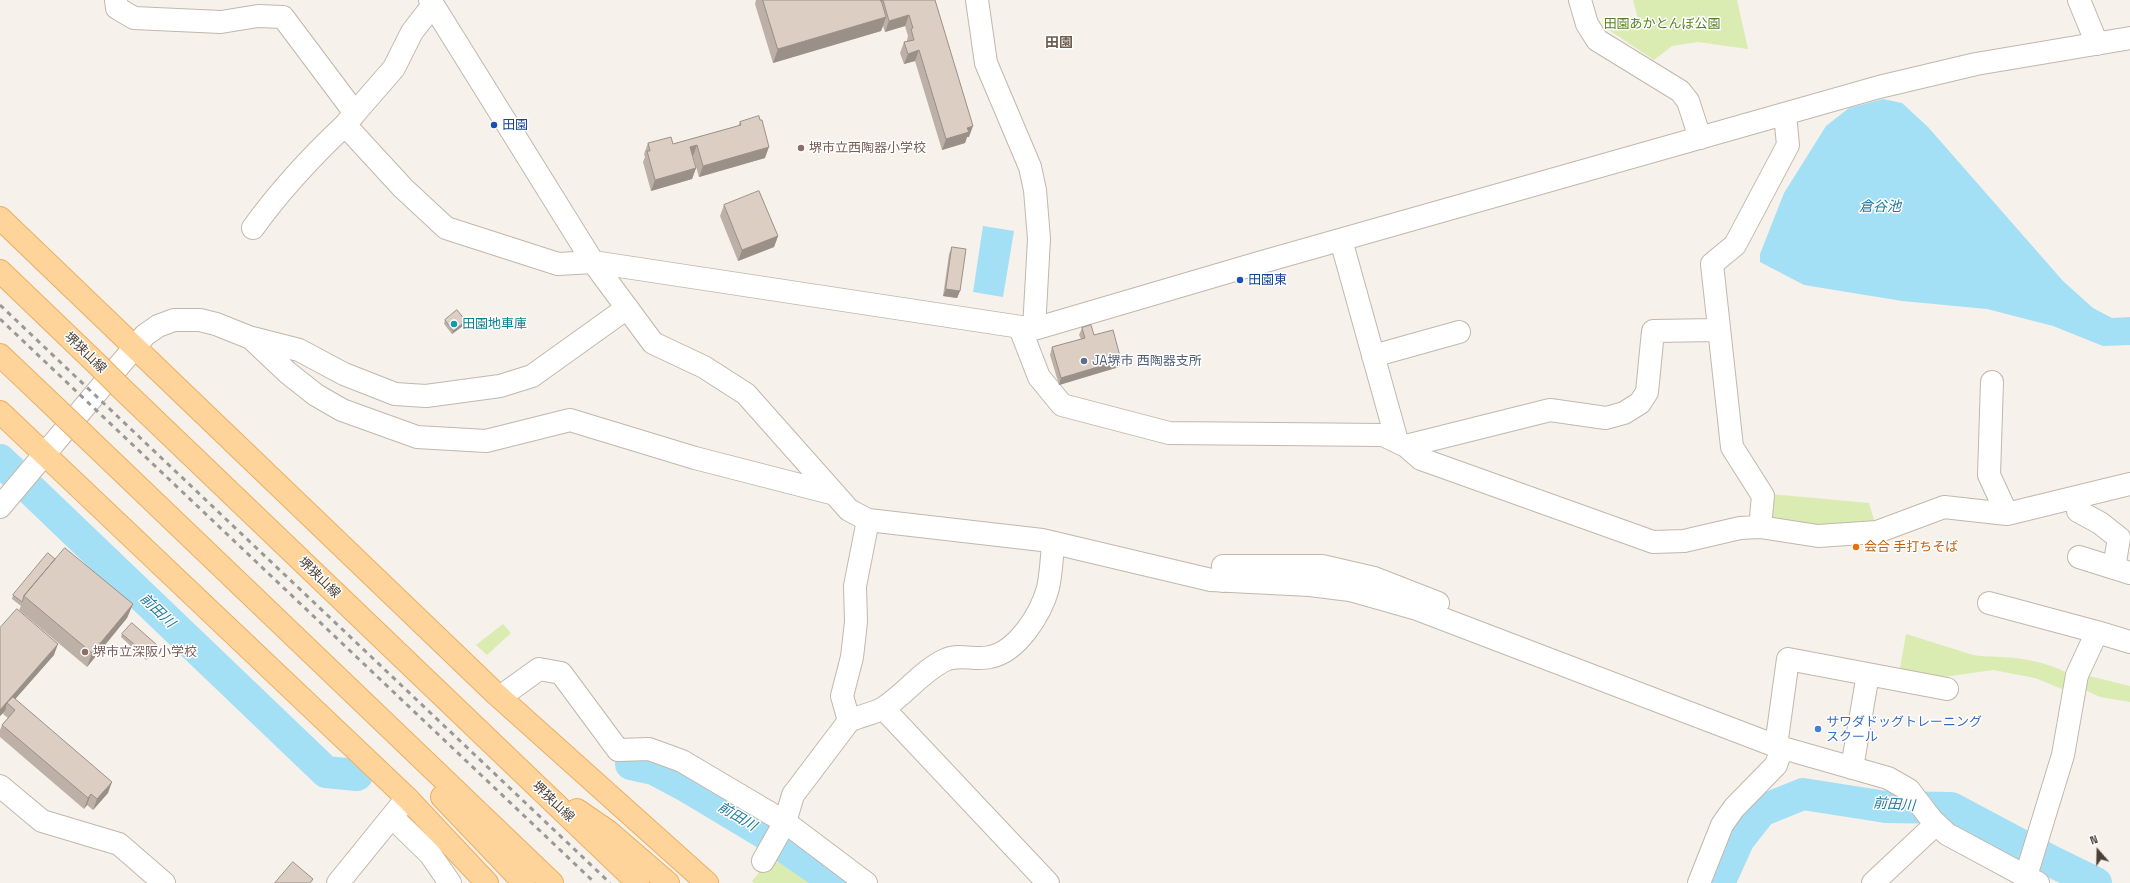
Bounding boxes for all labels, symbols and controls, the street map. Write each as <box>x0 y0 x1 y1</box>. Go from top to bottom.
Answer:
park label: 田園あかとんぼ公園 <box>1604 16 1720 32</box>
district label: 田園 <box>1045 35 1073 51</box>
place label: 田園 <box>502 117 528 133</box>
marker: 田園 <box>489 120 499 130</box>
place label: 堺市立西陶器小学校 <box>809 140 926 156</box>
marker: 堺市立西陶器小学校 <box>796 143 806 153</box>
water label: 倉谷池 <box>1859 199 1901 215</box>
place label: 田園東 <box>1248 272 1287 288</box>
marker: 田園東 <box>1235 275 1245 285</box>
place label: 田園地車庫 <box>462 316 527 332</box>
marker: 田園地車庫 <box>449 319 459 329</box>
street label: 堺狭山線 <box>61 329 109 377</box>
place label: JA堺市 西陶器支所 <box>1092 353 1202 369</box>
marker: JA堺市 西陶器支所 <box>1079 356 1089 366</box>
place label: 会合 手打ちそば <box>1864 539 1958 555</box>
marker: 会合 手打ちそば <box>1851 542 1861 552</box>
street label: 堺狭山線 <box>295 554 343 602</box>
water label: 前田川 <box>136 590 178 632</box>
place label: 堺市立深阪小学校 <box>93 644 197 660</box>
marker: 堺市立深阪小学校 <box>80 647 90 657</box>
place label: サワダドッグトレーニング スクール <box>1826 714 1982 745</box>
marker: サワダドッグトレーニング スクール <box>1813 724 1823 734</box>
street label: 堺狭山線 <box>529 779 577 825</box>
water label: 前田川 <box>1872 795 1916 815</box>
water label: 前田川 <box>715 799 759 835</box>
north arrow <box>2078 831 2118 871</box>
text: N <box>2088 832 2100 848</box>

